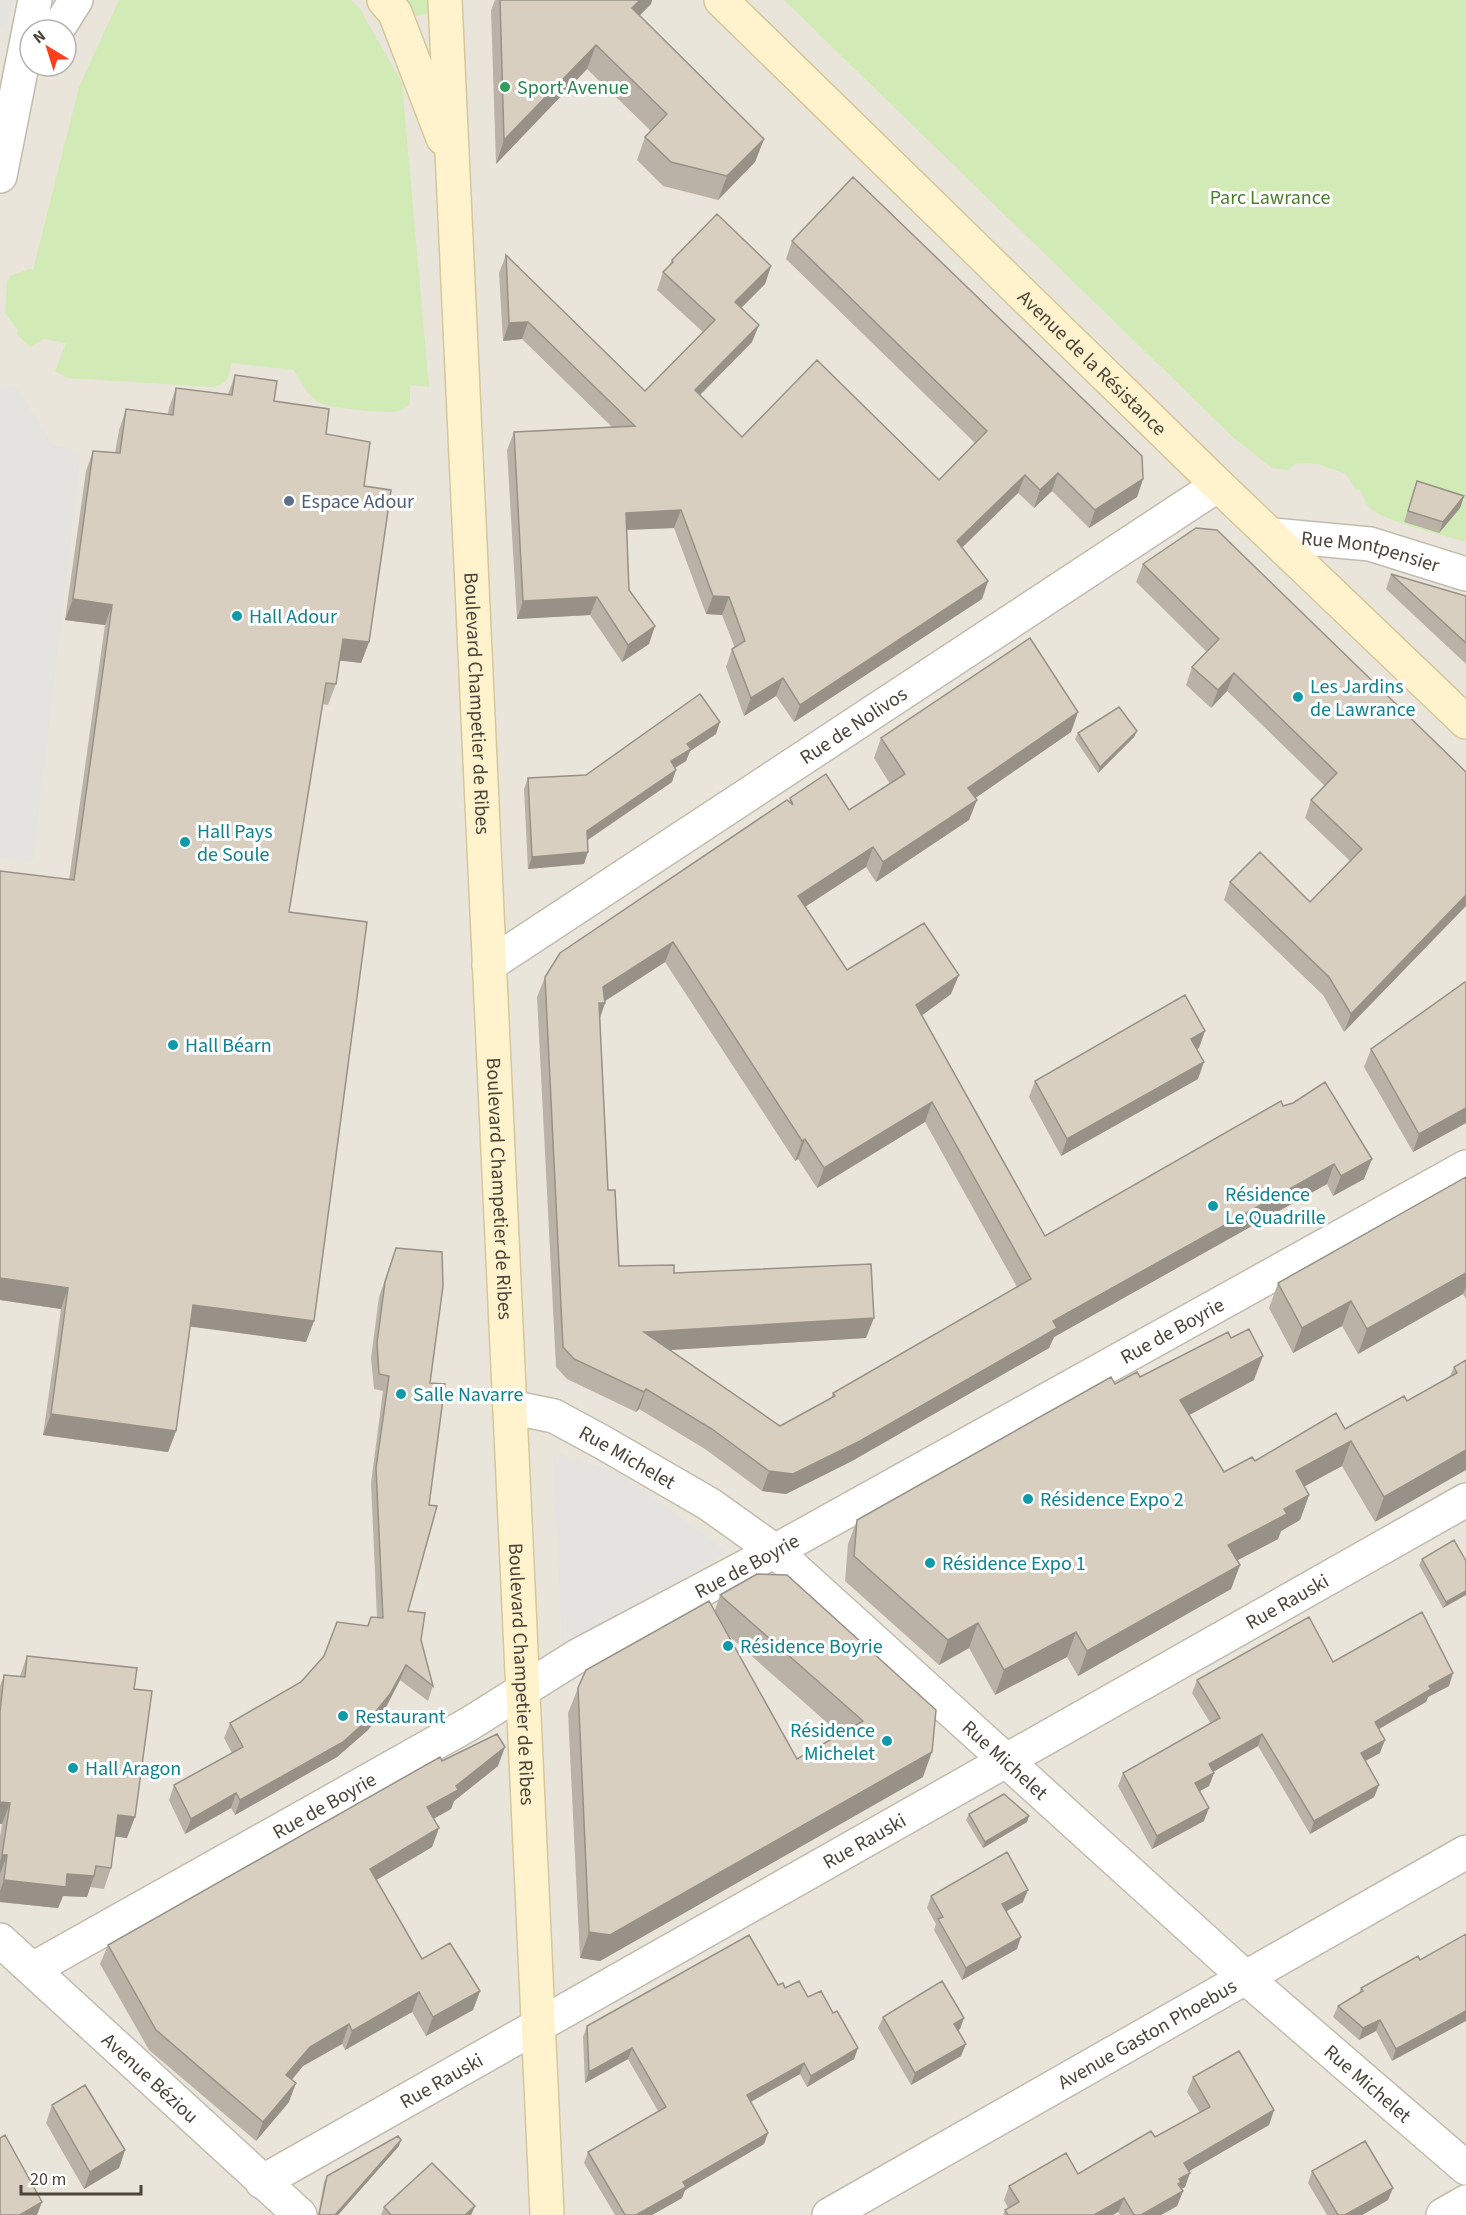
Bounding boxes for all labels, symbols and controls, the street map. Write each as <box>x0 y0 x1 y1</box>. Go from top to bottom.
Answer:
north arrow <box>18 18 78 78</box>
text: N <box>28 25 50 49</box>
place label: Sport Avenue <box>517 74 629 102</box>
marker: Sport Avenue <box>498 80 512 94</box>
park label: Parc Lawrance <box>1210 184 1330 212</box>
street label: Avenue de la Résistance <box>1011 284 1173 443</box>
place label: Espace Adour <box>301 488 414 516</box>
marker: Espace Adour <box>282 494 296 508</box>
street label: Rue Montpensier <box>1300 525 1443 580</box>
street label: Boulevard Champetier de Ribes <box>456 571 496 835</box>
place label: Hall Adour <box>249 603 337 631</box>
marker: Hall Adour <box>230 609 244 623</box>
place label: Les Jardins de Lawrance <box>1310 673 1415 724</box>
street label: Rue de Nolivos <box>794 680 913 772</box>
marker: Les Jardins de Lawrance <box>1291 690 1305 704</box>
place label: Hall Pays de Soule <box>197 818 273 869</box>
marker: Hall Pays de Soule <box>178 835 192 849</box>
place label: Hall Béarn <box>185 1032 272 1060</box>
marker: Hall Béarn <box>166 1038 180 1052</box>
street label: Boulevard Champetier de Ribes <box>479 1057 519 1321</box>
place label: Résidence Le Quadrille <box>1225 1181 1326 1232</box>
marker: Résidence Le Quadrille <box>1206 1199 1220 1213</box>
street label: Rue de Boyrie <box>1115 1291 1230 1371</box>
place label: Salle Navarre <box>413 1381 524 1409</box>
marker: Salle Navarre <box>394 1387 408 1401</box>
street label: Rue Michelet <box>574 1419 681 1497</box>
place label: Résidence Expo 2 <box>1040 1486 1184 1514</box>
marker: Résidence Expo 2 <box>1021 1492 1035 1506</box>
street label: Rue de Boyrie <box>690 1527 805 1606</box>
street label: Boulevard Champetier de Ribes <box>501 1542 541 1806</box>
place label: Résidence Expo 1 <box>942 1550 1086 1578</box>
marker: Résidence Expo 1 <box>923 1556 937 1570</box>
street label: Rue Rauski <box>1241 1567 1334 1637</box>
place label: Résidence Boyrie <box>740 1633 883 1661</box>
marker: Résidence Boyrie <box>721 1639 735 1653</box>
place label: Restaurant <box>355 1703 446 1731</box>
marker: Restaurant <box>336 1709 350 1723</box>
street label: Rue Michelet <box>955 1714 1054 1807</box>
place label: Résidence Michelet <box>790 1717 875 1768</box>
marker: Résidence Michelet <box>880 1734 894 1748</box>
place label: Hall Aragon <box>85 1755 181 1783</box>
marker: Hall Aragon <box>66 1761 80 1775</box>
street label: Rue de Boyrie <box>268 1766 382 1847</box>
street label: Rue Rauski <box>818 1807 911 1877</box>
street label: Avenue Gaston Phoebus <box>1053 1973 1242 2097</box>
street label: Avenue Béziou <box>95 2027 204 2130</box>
street label: Rue Michelet <box>1318 2038 1417 2130</box>
street label: Rue Rauski <box>395 2047 489 2116</box>
scale bar <box>21 2158 141 2196</box>
text: 20 m <box>30 2167 66 2192</box>

